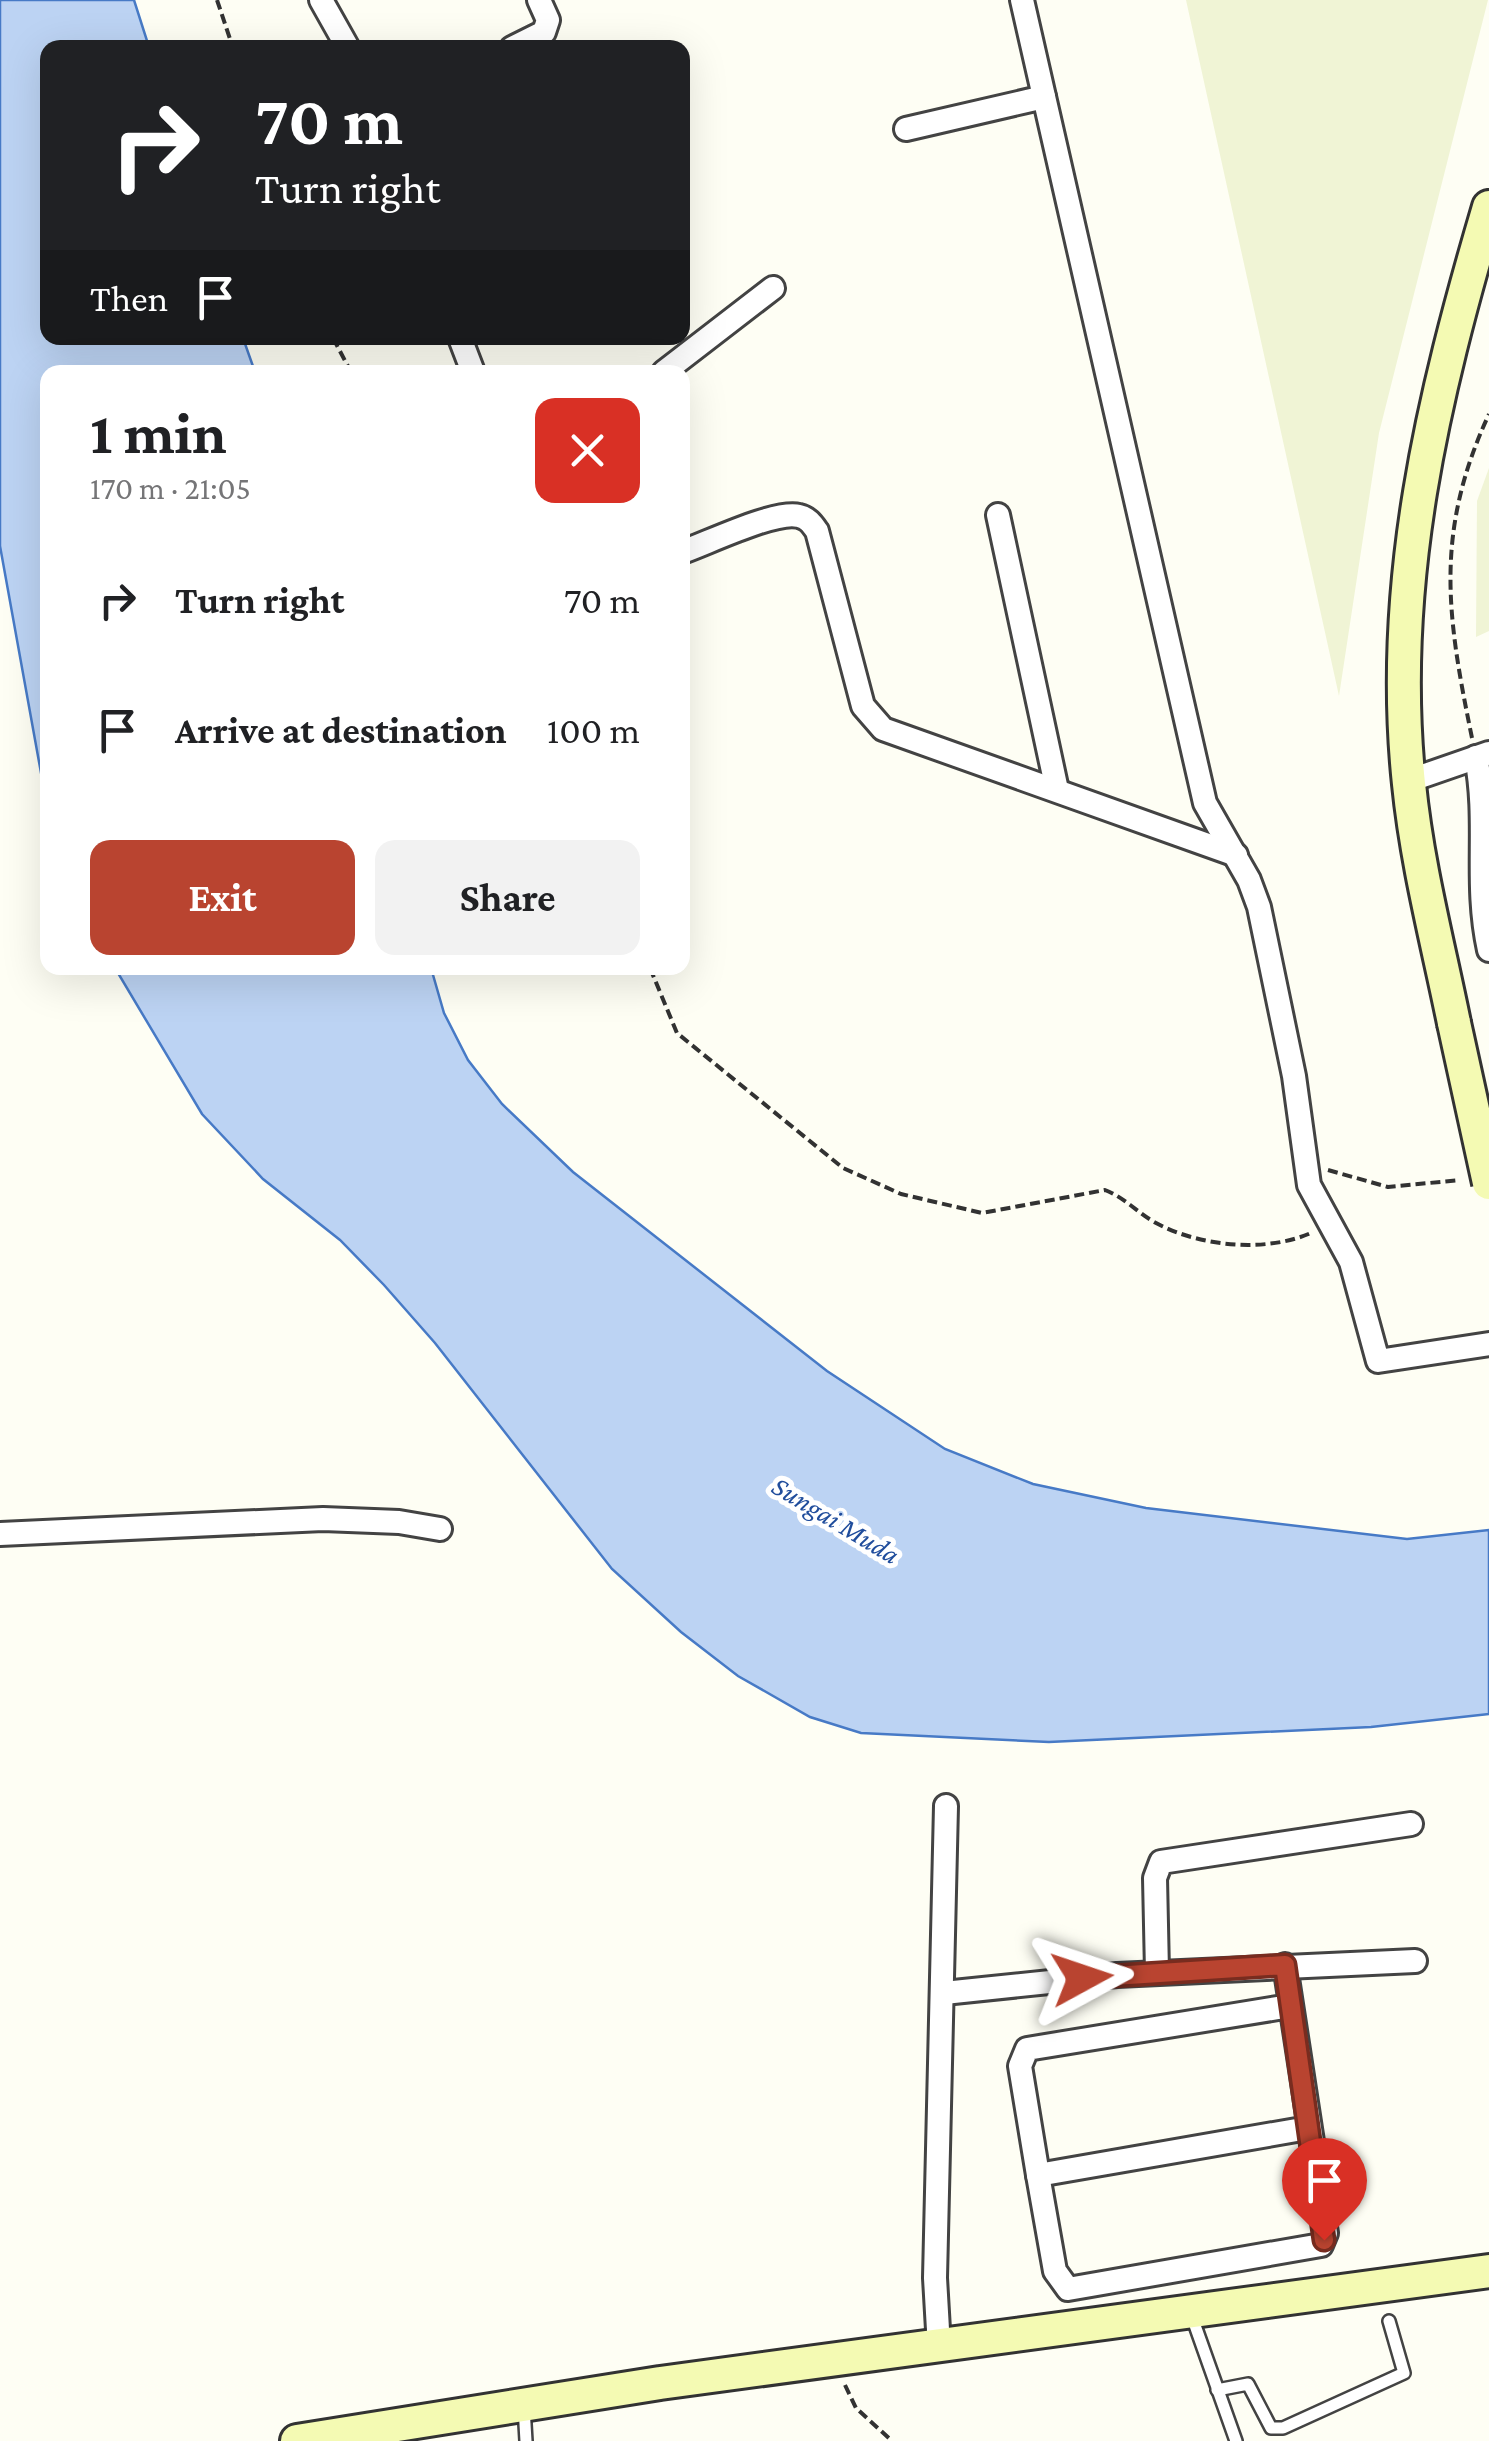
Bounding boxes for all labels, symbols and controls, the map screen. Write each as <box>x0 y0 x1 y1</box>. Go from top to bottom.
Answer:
icon: right <box>90 80 220 210</box>
text: 70 m <box>255 81 403 159</box>
text: Turn right <box>255 163 440 213</box>
icon: arrive <box>188 270 243 325</box>
text: Then <box>90 277 168 319</box>
button: close <box>535 398 640 503</box>
text: 1 min <box>90 399 227 466</box>
text: 170 m · 21:05 <box>90 470 251 506</box>
icon: right <box>90 573 145 628</box>
text: Turn right <box>175 579 344 621</box>
text: 70 m <box>564 579 640 621</box>
icon: arrive <box>90 703 145 758</box>
text: Arrive at destination <box>175 709 507 751</box>
text: 100 m <box>547 709 640 751</box>
button: Exit <box>90 840 355 955</box>
button: Share <box>375 840 640 955</box>
water label: Sungai Muda <box>767 1470 905 1570</box>
position arrow <box>1030 1926 1134 2030</box>
pin <box>1282 2138 1367 2241</box>
icon: arrive <box>1297 2153 1352 2208</box>

